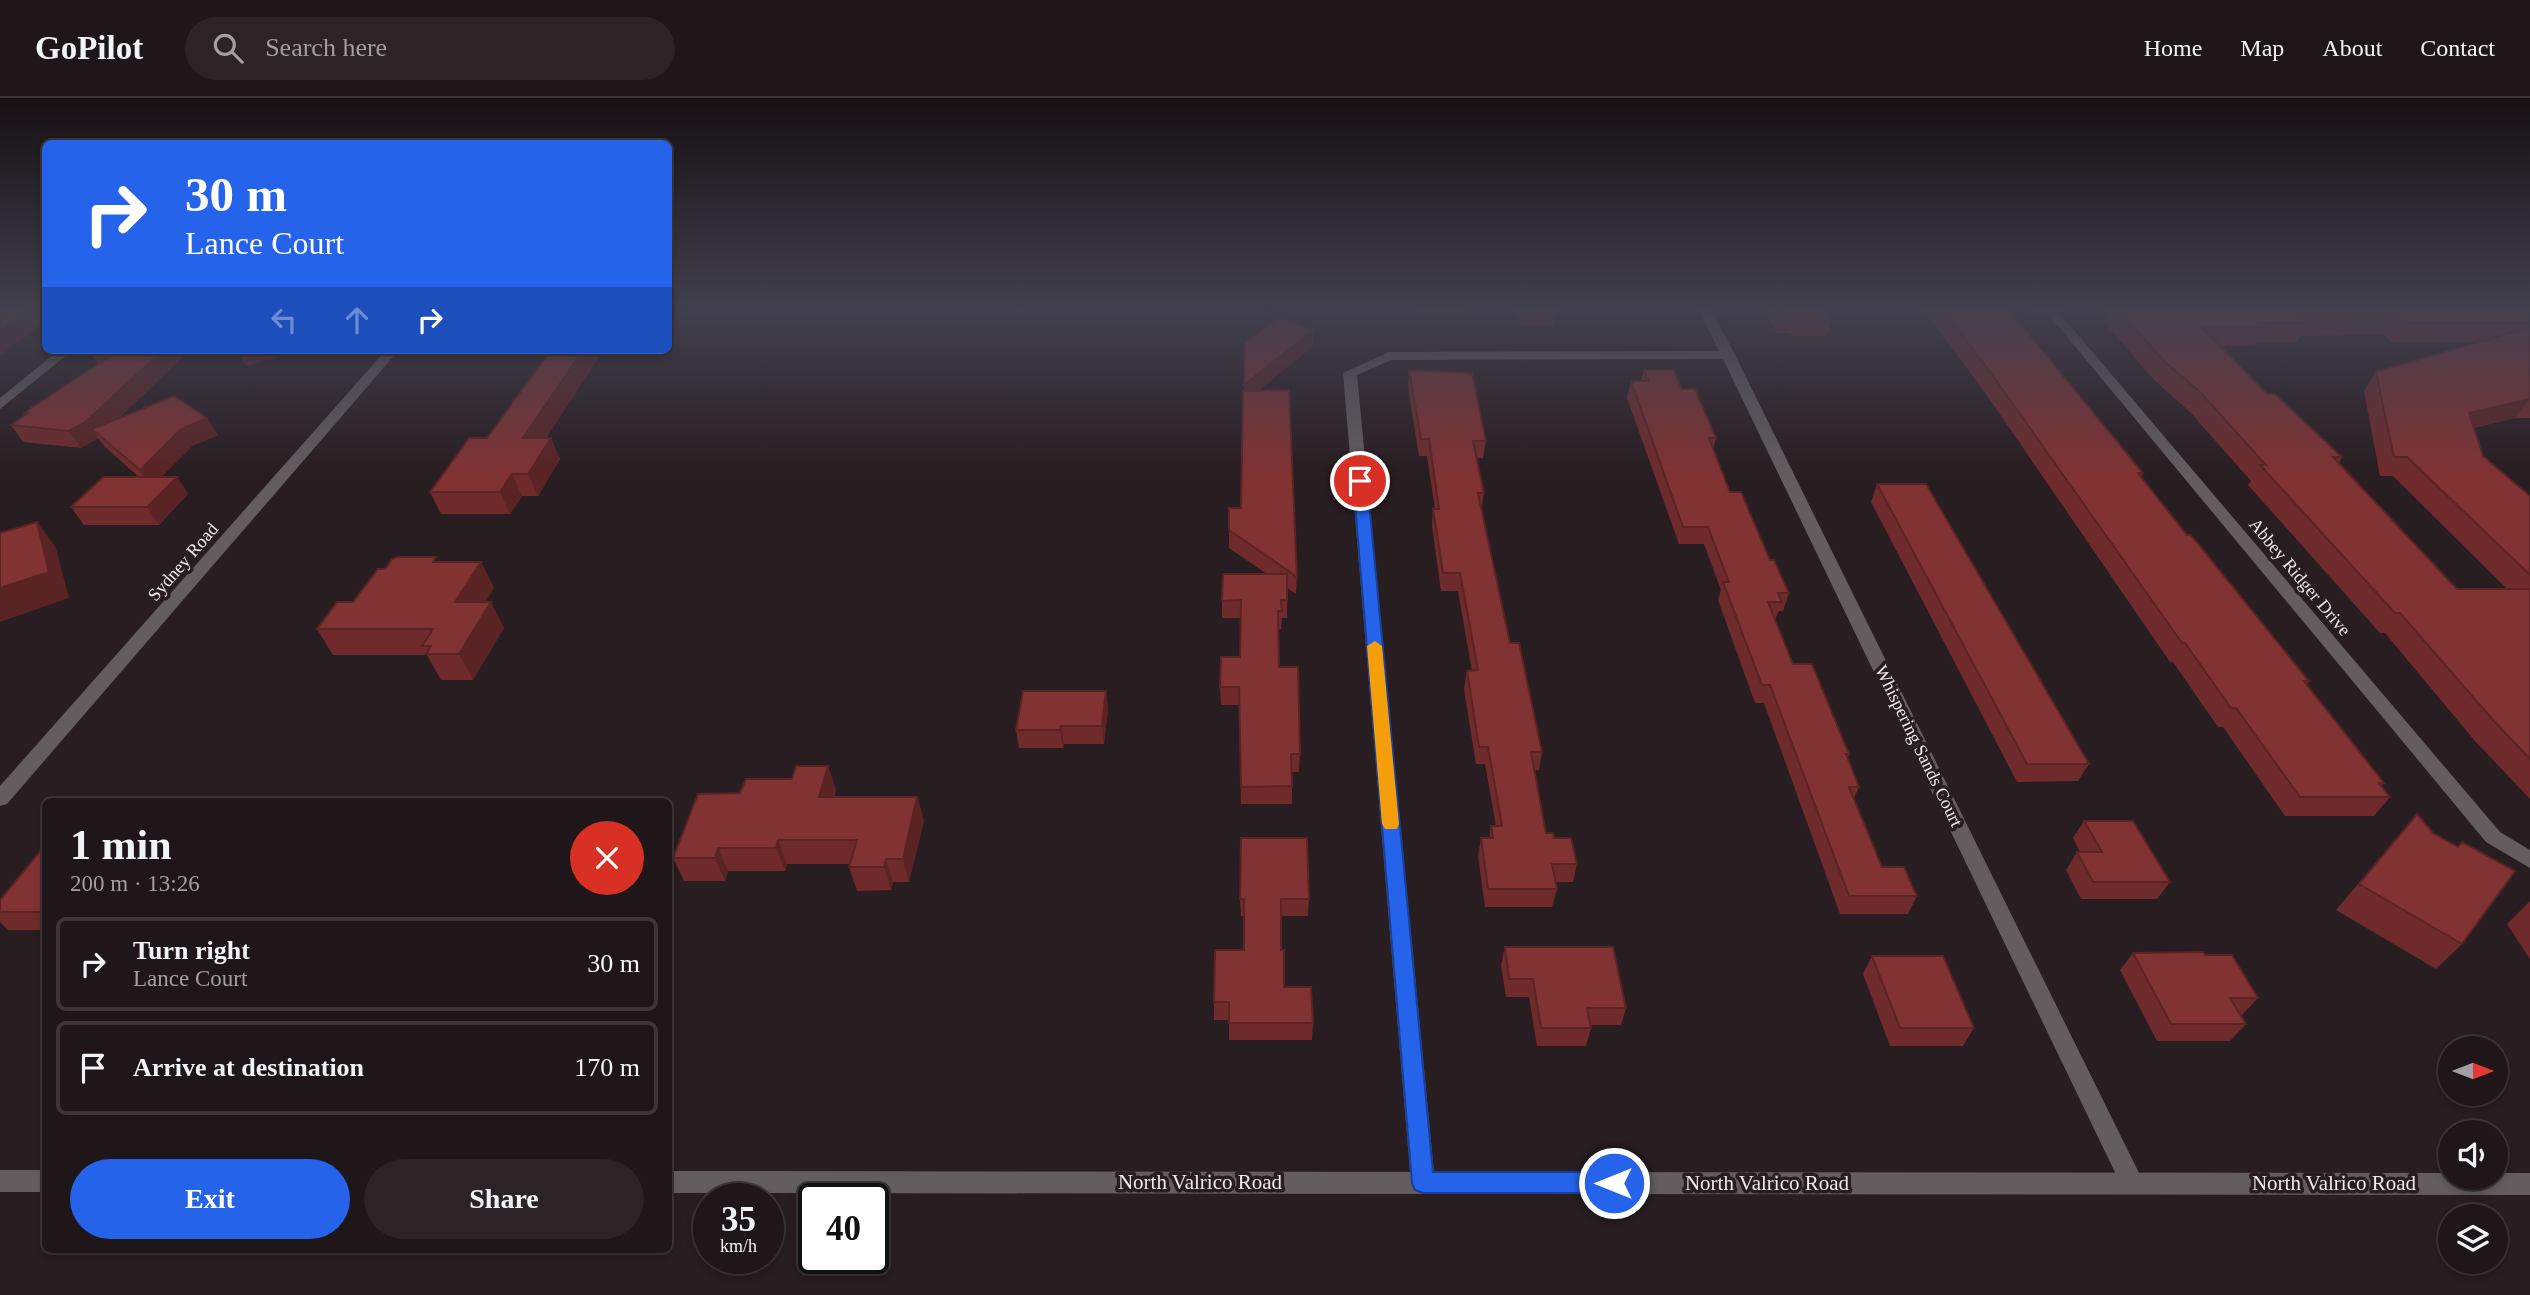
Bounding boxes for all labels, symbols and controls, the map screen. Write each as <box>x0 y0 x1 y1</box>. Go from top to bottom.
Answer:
search box <box>185 17 675 80</box>
icon: search <box>209 29 247 67</box>
text: GoPilot <box>35 30 143 66</box>
text: Search here <box>265 33 387 62</box>
text: Home <box>2144 35 2202 61</box>
text: Map <box>2240 35 2284 61</box>
text: About <box>2322 35 2382 61</box>
text: Contact <box>2420 35 2495 61</box>
text: 30 m <box>185 167 287 222</box>
icon: right <box>70 168 161 259</box>
text: Lance Court <box>185 225 344 261</box>
icon: left <box>265 301 303 339</box>
icon: ahead <box>338 301 376 339</box>
icon: right <box>411 301 449 339</box>
pin <box>1330 451 1390 511</box>
icon: arrive <box>1341 462 1379 500</box>
street label: Abbey Ridger Drive <box>2245 514 2355 640</box>
street label: Sydney Road <box>144 519 222 605</box>
street label: Whispering Sands Court <box>1871 662 1967 830</box>
button: close <box>570 821 644 895</box>
text: 1 min <box>70 822 172 868</box>
text: 200 m · 13:26 <box>70 871 200 896</box>
text: Turn right <box>133 936 250 965</box>
icon: right <box>74 945 112 983</box>
text: 30 m <box>587 949 640 978</box>
text: Lance Court <box>133 966 247 991</box>
north arrow <box>2438 1036 2508 1106</box>
map controls <box>2438 1036 2508 1274</box>
icon: arrive <box>74 1049 112 1087</box>
text: Arrive at destination <box>133 1053 364 1082</box>
text: 170 m <box>574 1053 640 1082</box>
button: sound <box>2438 1120 2508 1190</box>
position arrow <box>1577 1146 1651 1220</box>
button: Exit <box>70 1159 350 1239</box>
button: Share <box>364 1159 644 1239</box>
street label: North Valrico Road <box>1118 1170 1283 1194</box>
street label: North Valrico Road <box>1685 1171 1850 1195</box>
street label: North Valrico Road <box>2252 1171 2417 1195</box>
speed limit sign: 40 <box>798 1183 889 1274</box>
text: 35 <box>721 1200 756 1239</box>
button: layers <box>2438 1204 2508 1274</box>
text: km/h <box>720 1236 757 1256</box>

